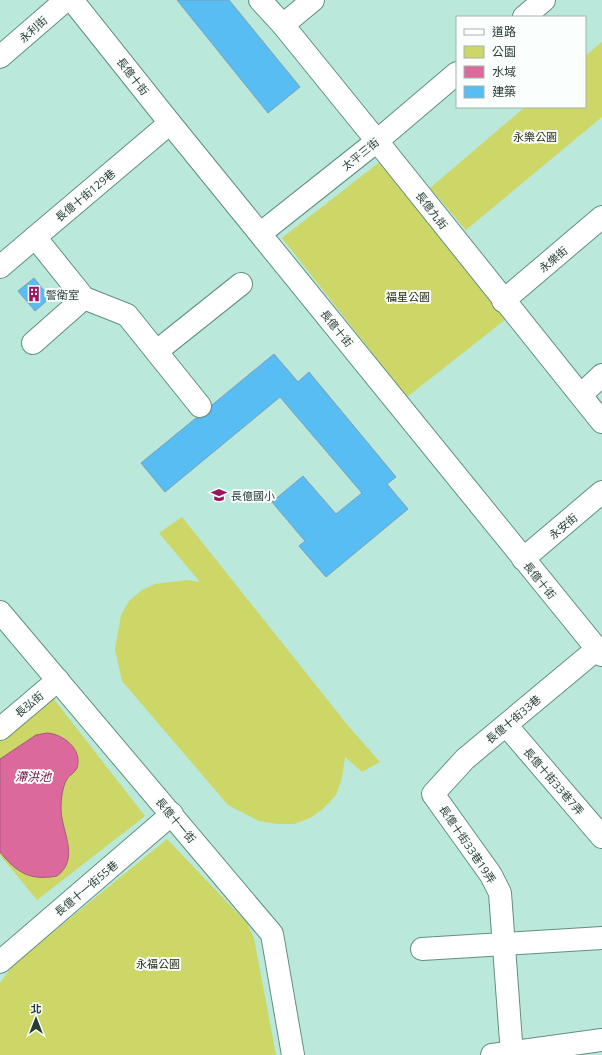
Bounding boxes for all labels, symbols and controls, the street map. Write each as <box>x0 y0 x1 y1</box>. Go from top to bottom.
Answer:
street label: 永利街 <box>16 13 50 45</box>
legend <box>456 16 586 108</box>
text: 道路 <box>492 23 516 40</box>
text: 公園 <box>492 43 516 60</box>
street label: 長億十街 <box>114 54 152 98</box>
text: 水域 <box>492 63 516 80</box>
text: 建築 <box>492 83 516 100</box>
park label: 永樂公園 <box>513 129 557 144</box>
street label: 太平三街 <box>338 134 382 174</box>
street label: 長億十街129巷 <box>52 166 118 224</box>
street label: 長億九街 <box>413 188 451 232</box>
street label: 永樂街 <box>536 243 570 275</box>
building icon: 警衛室 <box>25 285 43 303</box>
place label: 警衛室 <box>46 287 79 302</box>
park label: 福星公園 <box>386 289 430 304</box>
street label: 長億十街 <box>317 306 357 350</box>
school or university icon: 長億國小 <box>210 486 228 504</box>
place label: 長億國小 <box>231 488 275 503</box>
street label: 永安街 <box>546 510 580 542</box>
street label: 長億十街 <box>520 558 560 602</box>
street label: 長弘街 <box>12 688 46 720</box>
street label: 長億十街33巷 <box>482 692 544 746</box>
street label: 長億十街33巷7弄 <box>520 744 588 818</box>
water label: 滯洪池 <box>15 768 53 785</box>
street label: 長億十一街 <box>153 794 199 846</box>
street label: 長億十街33巷19弄 <box>436 802 500 886</box>
street label: 長億十一街55巷 <box>51 857 121 919</box>
park label: 永福公園 <box>136 956 180 971</box>
north arrow <box>16 999 56 1039</box>
text: 北 <box>31 1001 42 1016</box>

